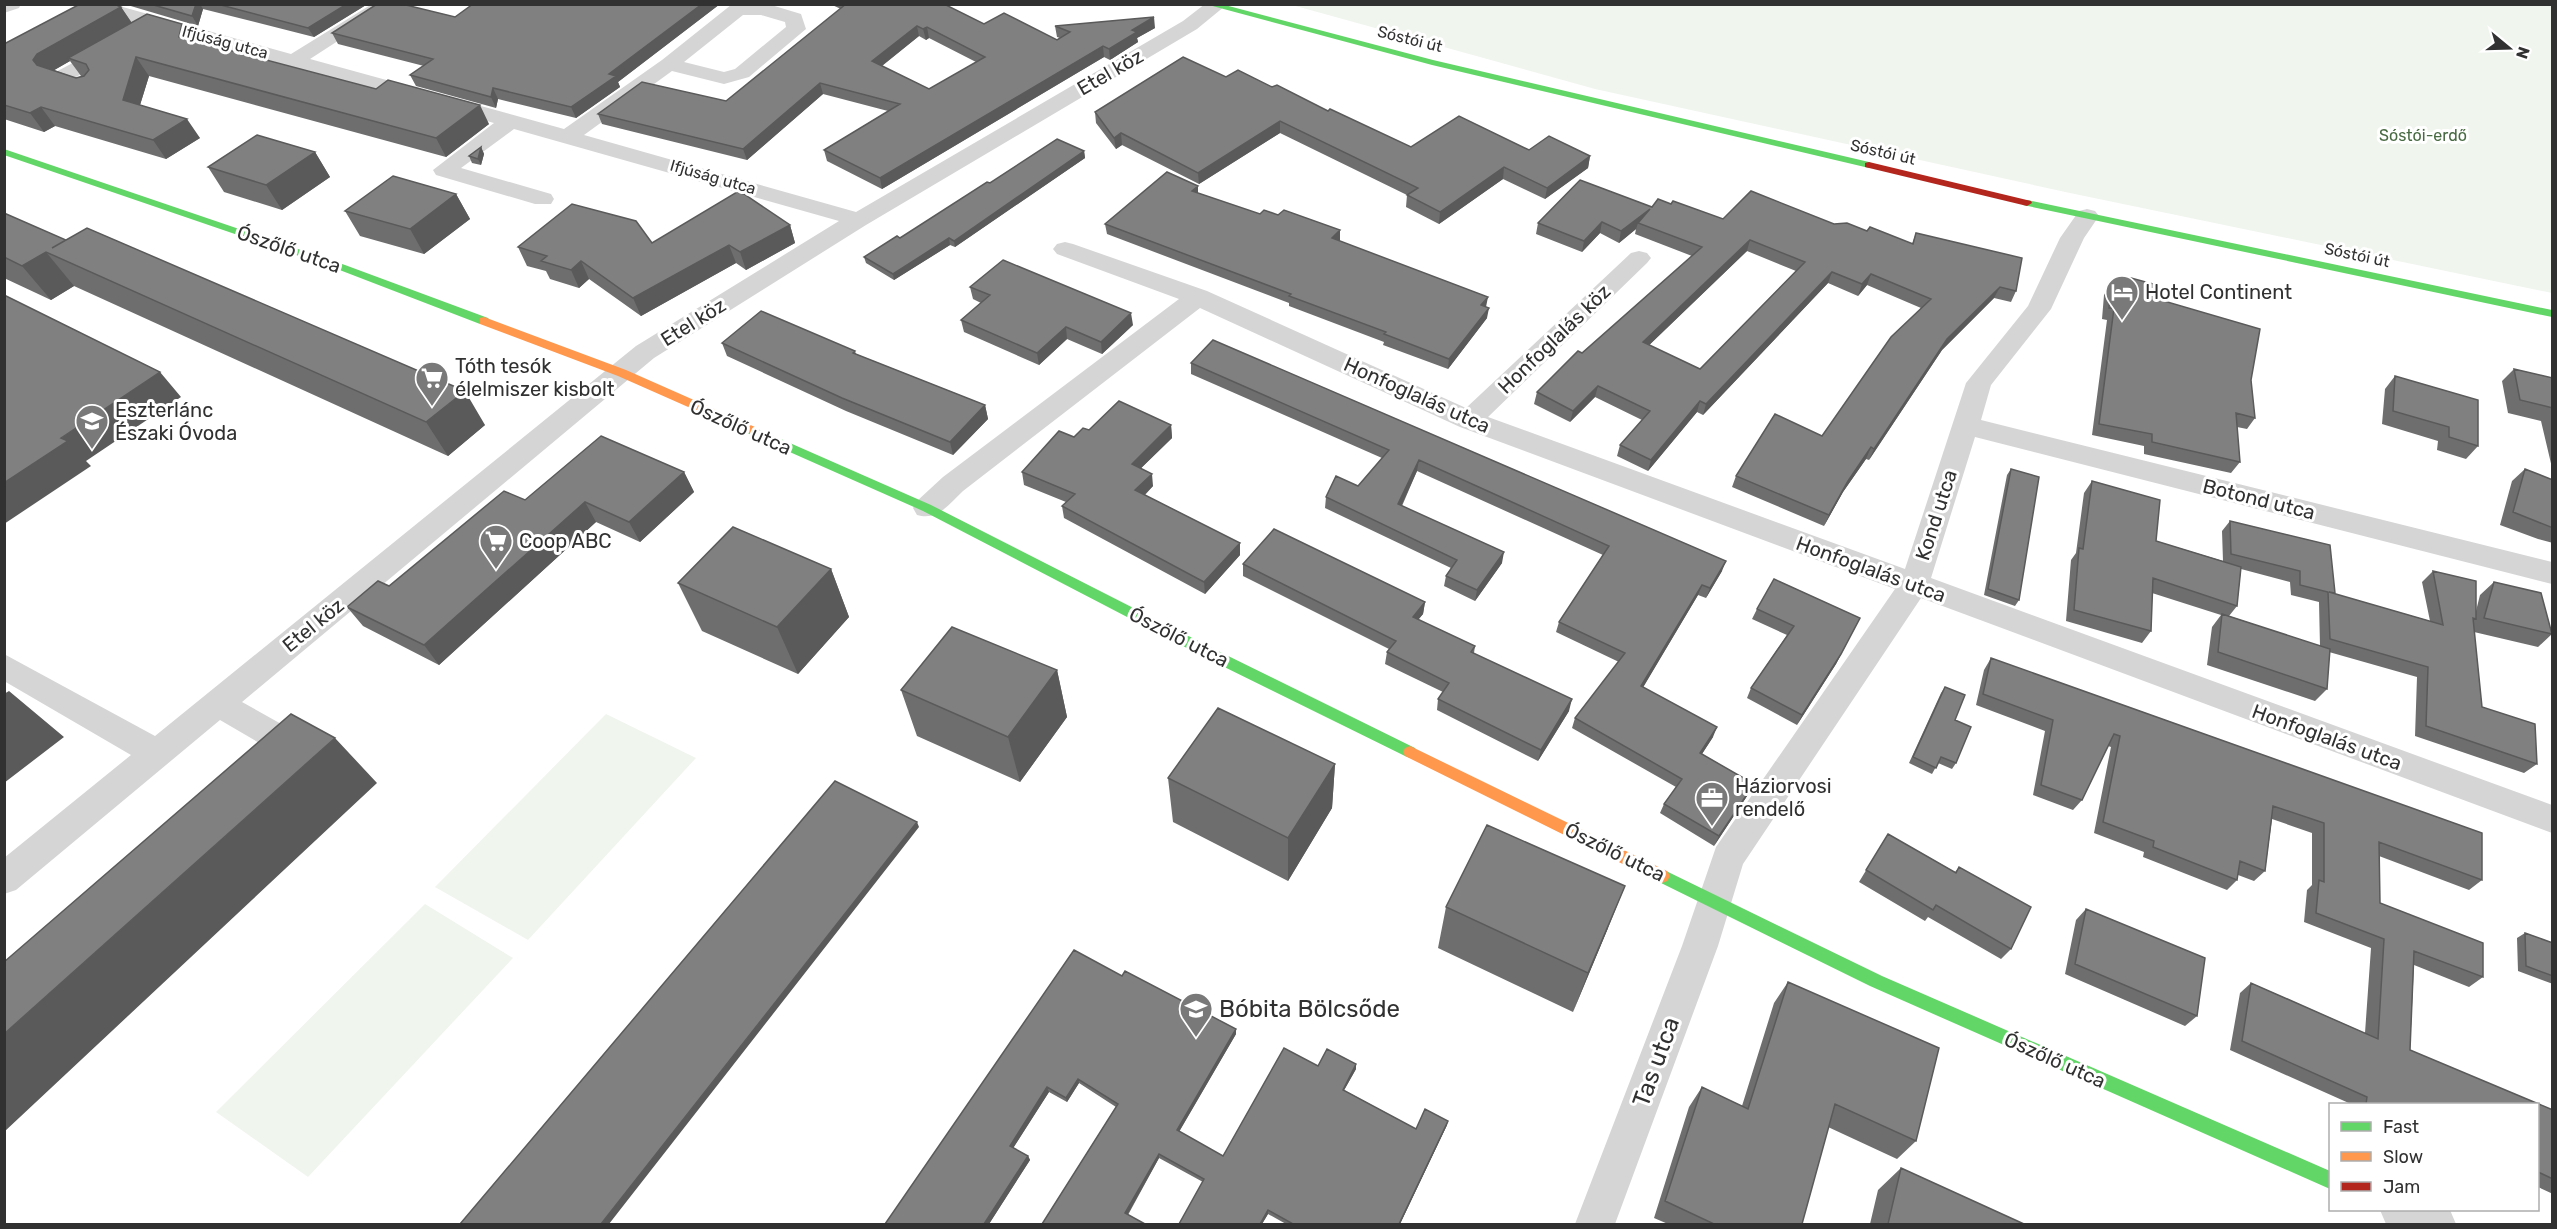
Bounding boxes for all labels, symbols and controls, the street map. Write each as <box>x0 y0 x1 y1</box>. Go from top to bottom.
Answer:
north arrow <box>2479 18 2539 78</box>
street label: Ifjúság utca <box>180 21 270 63</box>
street label: Sóstói út <box>1375 22 1445 56</box>
street label: Etel köz <box>1073 44 1147 100</box>
text: N <box>2512 44 2534 61</box>
park label: Sóstói-erdő <box>2379 126 2467 145</box>
street label: Sóstói út <box>1849 135 1917 169</box>
street label: Ifjúság utca <box>668 156 758 198</box>
street label: Ószőlő utca <box>234 220 344 278</box>
street label: Sóstói út <box>2323 239 2391 271</box>
hotel icon: Hotel Continent <box>2104 274 2140 321</box>
street label: Honfoglalás köz <box>1493 279 1615 399</box>
place label: Hotel Continent <box>2145 280 2292 304</box>
street label: Etel köz <box>656 293 730 351</box>
street label: Honfoglalás utca <box>1340 352 1494 438</box>
place label: Tóth tesók élelmiszer kisbolt <box>455 354 615 401</box>
supermarket icon: Tóth tesók élelmiszer kisbolt <box>414 360 450 407</box>
street label: Ószőlő utca <box>687 394 795 460</box>
place label: Eszterlánc Északi Óvoda <box>115 398 237 445</box>
school or university icon: Eszterlánc Északi Óvoda <box>74 403 110 450</box>
street label: Kond utca <box>1910 467 1962 563</box>
street label: Botond utca <box>2200 473 2318 525</box>
supermarket icon: Coop ABC <box>478 523 514 570</box>
place label: Coop ABC <box>519 529 612 553</box>
street label: Honfoglalás utca <box>1793 531 1949 607</box>
street label: Etel köz <box>277 593 349 657</box>
street label: Ószőlő utca <box>1125 602 1233 672</box>
street label: Honfoglalás utca <box>2249 699 2405 775</box>
place label: Háziorvosi rendelő <box>1735 774 1832 821</box>
office icon: Háziorvosi rendelő <box>1694 780 1730 827</box>
street label: Ószőlő utca <box>1561 817 1669 887</box>
school or university icon: Bóbita Bölcsőde <box>1178 991 1214 1038</box>
place label: Bóbita Bölcsőde <box>1219 995 1400 1023</box>
street label: Tas utca <box>1627 1013 1685 1111</box>
street label: Ószőlő utca <box>2001 1027 2109 1093</box>
legend <box>2329 1103 2539 1211</box>
text: Fast <box>2383 1116 2419 1138</box>
text: Slow <box>2383 1146 2423 1168</box>
text: Jam <box>2383 1176 2420 1198</box>

